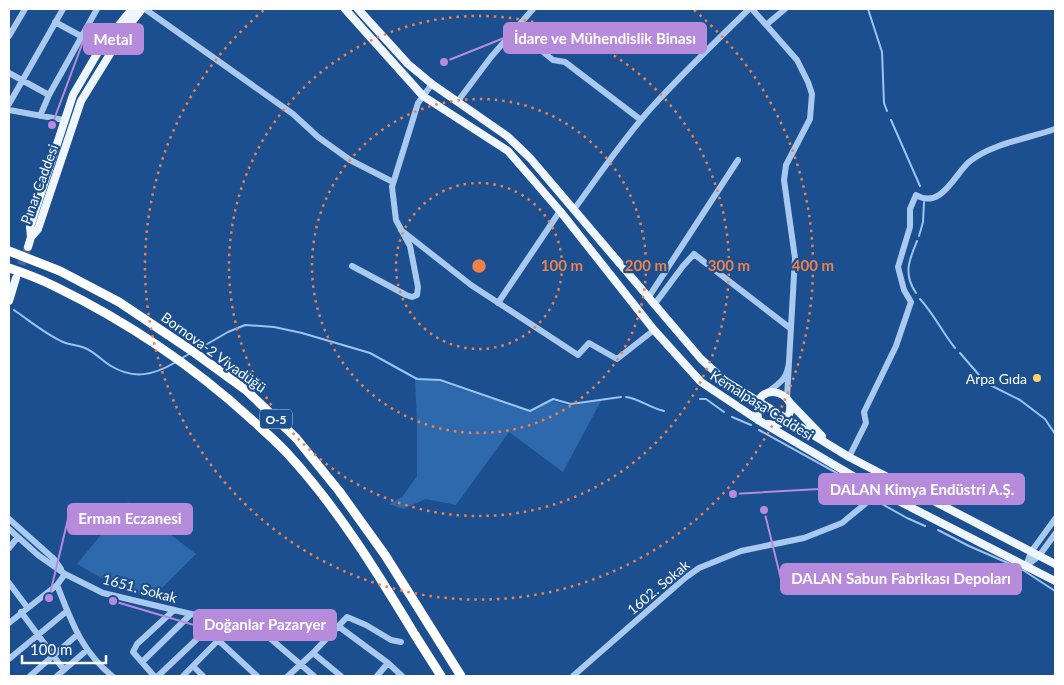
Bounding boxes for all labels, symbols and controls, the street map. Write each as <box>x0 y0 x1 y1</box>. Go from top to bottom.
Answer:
callout: İdare ve Mühendislik Binası <box>504 23 706 53</box>
callout: Metal <box>84 24 143 54</box>
text: İdare ve Mühendislik Binası <box>514 29 696 47</box>
text: Metal <box>94 30 132 48</box>
street label: Pınar Caddesi <box>17 142 61 226</box>
text: 100 m <box>541 256 583 274</box>
text: 200 m <box>625 256 667 274</box>
text: 300 m <box>708 256 750 274</box>
text: 400 m <box>792 256 834 274</box>
centre of rings <box>470 257 488 275</box>
street label: Bornova-2 Viyadüğü <box>158 308 270 396</box>
street label: Kemalpaşa Caddesi <box>707 366 817 444</box>
place label: Arpa Gıda <box>966 370 1027 387</box>
marker: Arpa Gıda <box>1031 372 1043 384</box>
road number: O-5 <box>260 409 292 428</box>
callout: DALAN Kimya Endüstri A.Ş. <box>819 474 1024 504</box>
text: DALAN Kimya Endüstri A.Ş. <box>830 480 1014 498</box>
callout: Erman Eczanesi <box>68 504 192 534</box>
text: Erman Eczanesi <box>78 509 182 527</box>
street label: 1602. Sokak <box>623 555 693 618</box>
callout: DALAN Sabun Fabrikası Depoları <box>781 564 1021 594</box>
text: DALAN Sabun Fabrikası Depoları <box>791 569 1011 587</box>
street label: 1651. Sokak <box>101 570 180 606</box>
callout: Doğanlar Pazaryer <box>194 610 336 640</box>
text: Doğanlar Pazaryer <box>204 615 326 633</box>
scale bar <box>22 632 106 664</box>
text: 100 m <box>30 640 72 658</box>

